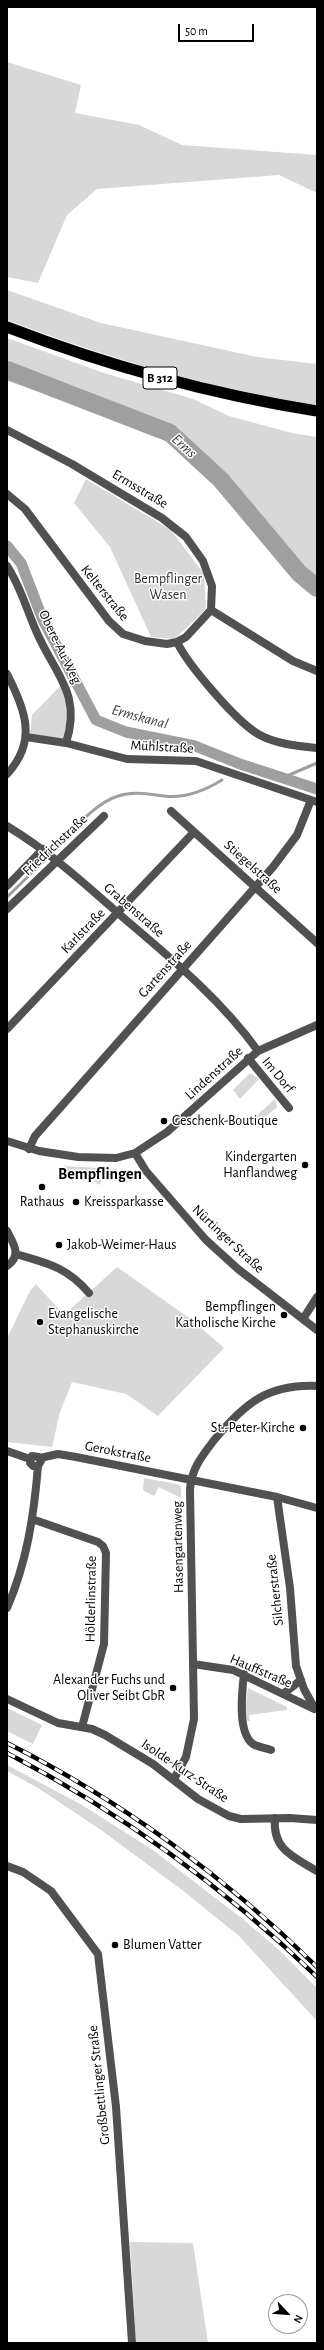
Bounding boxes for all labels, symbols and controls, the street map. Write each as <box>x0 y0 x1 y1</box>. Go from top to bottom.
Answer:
scale bar <box>180 16 256 42</box>
text: 50 m <box>185 25 208 37</box>
road number: B 312 <box>143 367 177 389</box>
water label: Erms <box>168 430 200 462</box>
street label: Ermsstraße <box>109 466 171 512</box>
street label: Kelterstraße <box>77 562 133 624</box>
park label: Bempflinger Wasen <box>134 571 202 604</box>
street label: Obere-Au-Weg <box>35 607 85 687</box>
water label: Ermskanal <box>110 701 170 733</box>
street label: Mühlstraße <box>130 737 194 757</box>
street label: Friedrichstraße <box>19 811 91 879</box>
street label: Stiegelstraße <box>221 837 285 897</box>
street label: Grabenstraße <box>100 879 168 941</box>
street label: Karlstraße <box>57 905 109 957</box>
street label: Gartenstraße <box>135 937 195 1001</box>
street label: Lindenstraße <box>182 1043 246 1103</box>
street label: Im Dorf <box>258 1054 298 1096</box>
place label: Geschenk-Boutique <box>172 1113 278 1129</box>
marker: Geschenk-Boutique <box>159 1116 169 1126</box>
place label: Kindergarten Hanflandweg <box>223 1149 297 1182</box>
marker: Kindergarten Hanflandweg <box>300 1160 310 1170</box>
district label: Bempflingen <box>58 1164 142 1184</box>
marker: Rathaus <box>37 1182 47 1192</box>
place label: Rathaus <box>20 1194 64 1210</box>
place label: Kreissparkasse <box>84 1194 164 1210</box>
marker: Kreissparkasse <box>71 1197 81 1207</box>
street label: Nürtinger Straße <box>189 1201 267 1277</box>
place label: Jakob-Weimer-Haus <box>67 1237 176 1253</box>
marker: Jakob-Weimer-Haus <box>54 1240 64 1250</box>
place label: Bempflingen Katholische Kirche <box>175 1299 276 1332</box>
place label: Evangelische Stephanuskirche <box>48 1306 139 1338</box>
marker: Bempflingen Katholische Kirche <box>279 1310 289 1320</box>
marker: Evangelische Stephanuskirche <box>35 1317 45 1327</box>
place label: St.-Peter-Kirche <box>211 1420 295 1436</box>
marker: St.-Peter-Kirche <box>298 1423 308 1433</box>
street label: Gerokstraße <box>83 1437 153 1467</box>
street label: Hasengartenweg <box>169 1501 187 1593</box>
street label: Silcherstraße <box>263 1553 287 1627</box>
street label: Hölderlinstraße <box>82 1556 100 1642</box>
street label: Hauffstraße <box>227 1650 295 1692</box>
place label: Alexander Fuchs und Oliver Seibt GbR <box>53 1672 165 1704</box>
marker: Alexander Fuchs und Oliver Seibt GbR <box>168 1683 178 1693</box>
street label: Isolde-Kurz-Straße <box>138 1736 232 1806</box>
place label: Blumen Vatter <box>123 1937 201 1953</box>
marker: Blumen Vatter <box>110 1940 120 1950</box>
street label: Großbettlinger Straße <box>84 2024 114 2146</box>
north arrow <box>268 2294 308 2334</box>
text: N <box>292 2313 305 2325</box>

